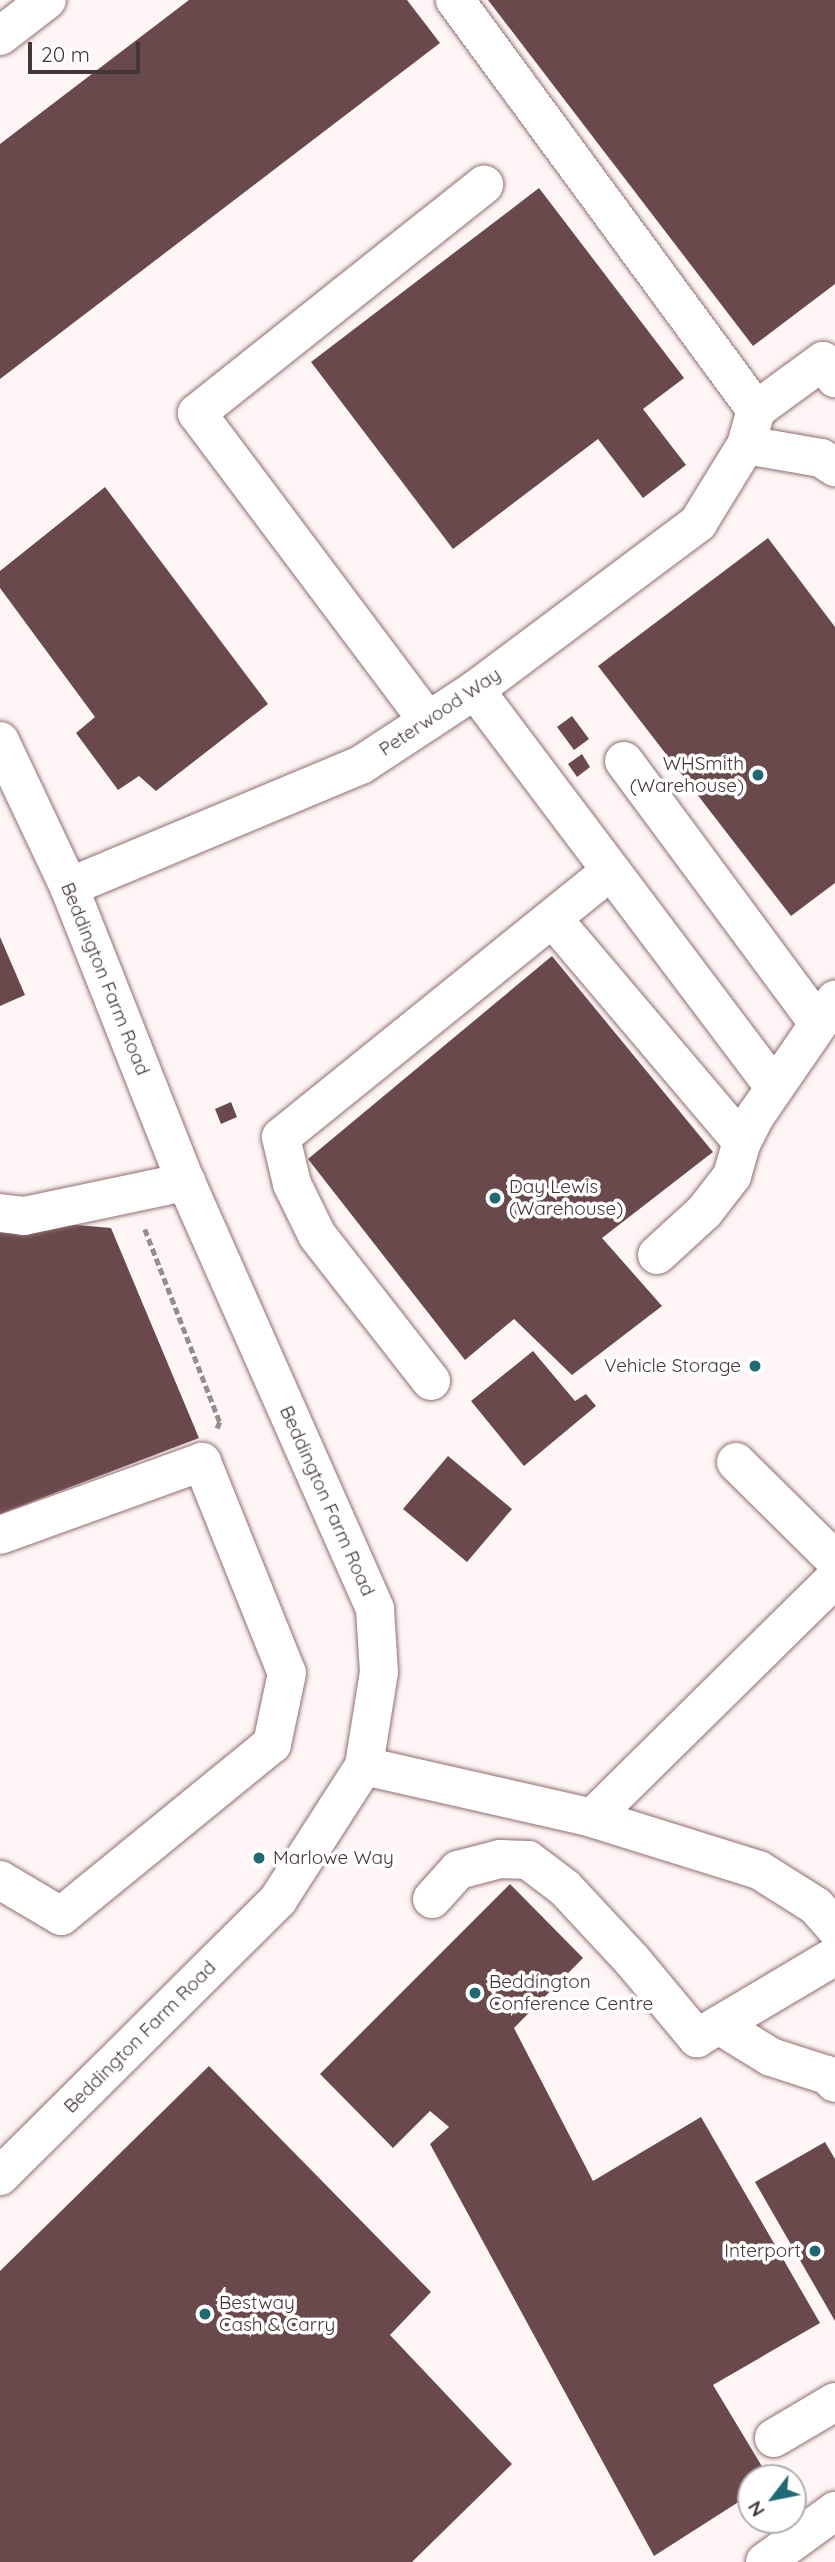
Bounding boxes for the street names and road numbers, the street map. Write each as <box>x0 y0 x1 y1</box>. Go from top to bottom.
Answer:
street label: Peterwood Way <box>375 663 505 761</box>
street label: Beddington Farm Road <box>56 879 154 1079</box>
street label: Beddington Farm Road <box>275 1402 379 1600</box>
street label: Beddington Farm Road <box>59 1956 221 2118</box>

